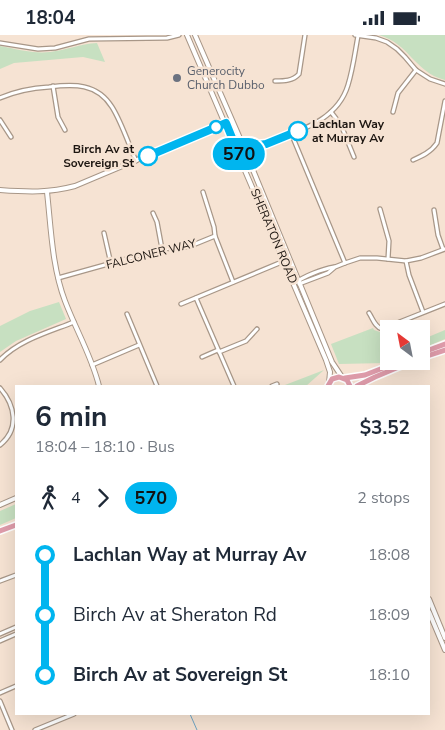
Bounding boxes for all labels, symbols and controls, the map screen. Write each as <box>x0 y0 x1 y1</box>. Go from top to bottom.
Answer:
text: 18:04 <box>25 5 75 31</box>
place label: Generocity Church Dubbo <box>187 63 265 93</box>
marker: Generocity Church Dubbo <box>171 72 183 84</box>
place label: Lachlan Way at Murray Av <box>312 116 385 146</box>
unlabelled marker <box>209 120 223 134</box>
marker: Lachlan Way at Murray Av <box>288 121 308 141</box>
line badge: 570 <box>210 138 268 170</box>
place label: Birch Av at Sovereign St <box>63 141 134 171</box>
text: 570 <box>223 142 255 166</box>
marker: Birch Av at Sovereign St <box>138 146 158 166</box>
street label: SHERATON ROAD <box>247 186 301 286</box>
street label: FALCONER WAY <box>104 235 199 273</box>
north arrow <box>380 320 430 370</box>
map controls <box>380 320 430 370</box>
text: 6 min <box>35 398 107 436</box>
text: $3.52 <box>360 415 410 441</box>
text: 18:04 – 18:10 · Bus <box>35 436 175 458</box>
icon: walk <box>35 484 63 512</box>
icon: forward <box>89 484 117 512</box>
text: 570 <box>135 486 167 510</box>
text: 4 <box>71 487 81 509</box>
text: 2 stops <box>357 487 410 509</box>
text: Lachlan Way at Murray Av <box>73 542 306 568</box>
text: 18:08 <box>368 544 410 566</box>
text: Birch Av at Sheraton Rd <box>73 602 277 628</box>
text: 18:09 <box>368 604 410 626</box>
text: Birch Av at Sovereign St <box>73 662 287 688</box>
text: 18:10 <box>368 664 410 686</box>

